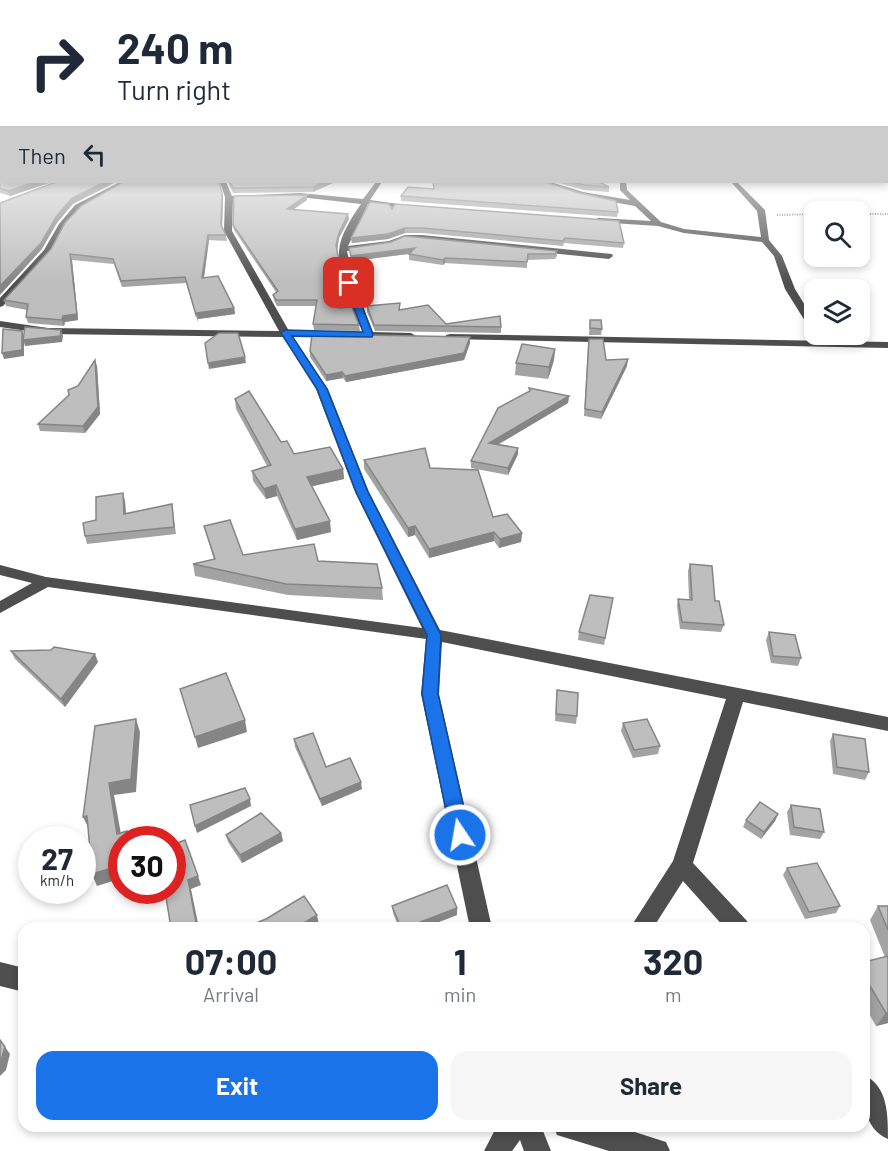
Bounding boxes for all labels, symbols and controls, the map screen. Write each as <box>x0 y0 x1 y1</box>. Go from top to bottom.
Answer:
text: 240 m <box>117 22 233 72</box>
icon: right <box>18 24 96 102</box>
text: Turn right <box>117 73 231 105</box>
icon: left <box>78 138 111 171</box>
text: Then <box>18 142 66 168</box>
map controls <box>804 201 870 345</box>
button: search <box>804 201 870 267</box>
pin <box>323 257 374 308</box>
icon: arrive <box>332 266 365 299</box>
button: layers <box>804 279 870 345</box>
position arrow <box>428 803 492 867</box>
speed limit sign: 30 <box>108 826 186 904</box>
text: 27 <box>41 840 73 876</box>
text: km/h <box>40 871 74 889</box>
text: 07:00 <box>185 939 277 982</box>
text: 1 <box>454 939 467 982</box>
text: 320 <box>643 939 703 982</box>
text: Arrival <box>203 982 259 1006</box>
text: min <box>444 982 476 1006</box>
text: m <box>665 982 681 1006</box>
button: Exit <box>36 1051 438 1120</box>
button: Share <box>450 1051 852 1120</box>

